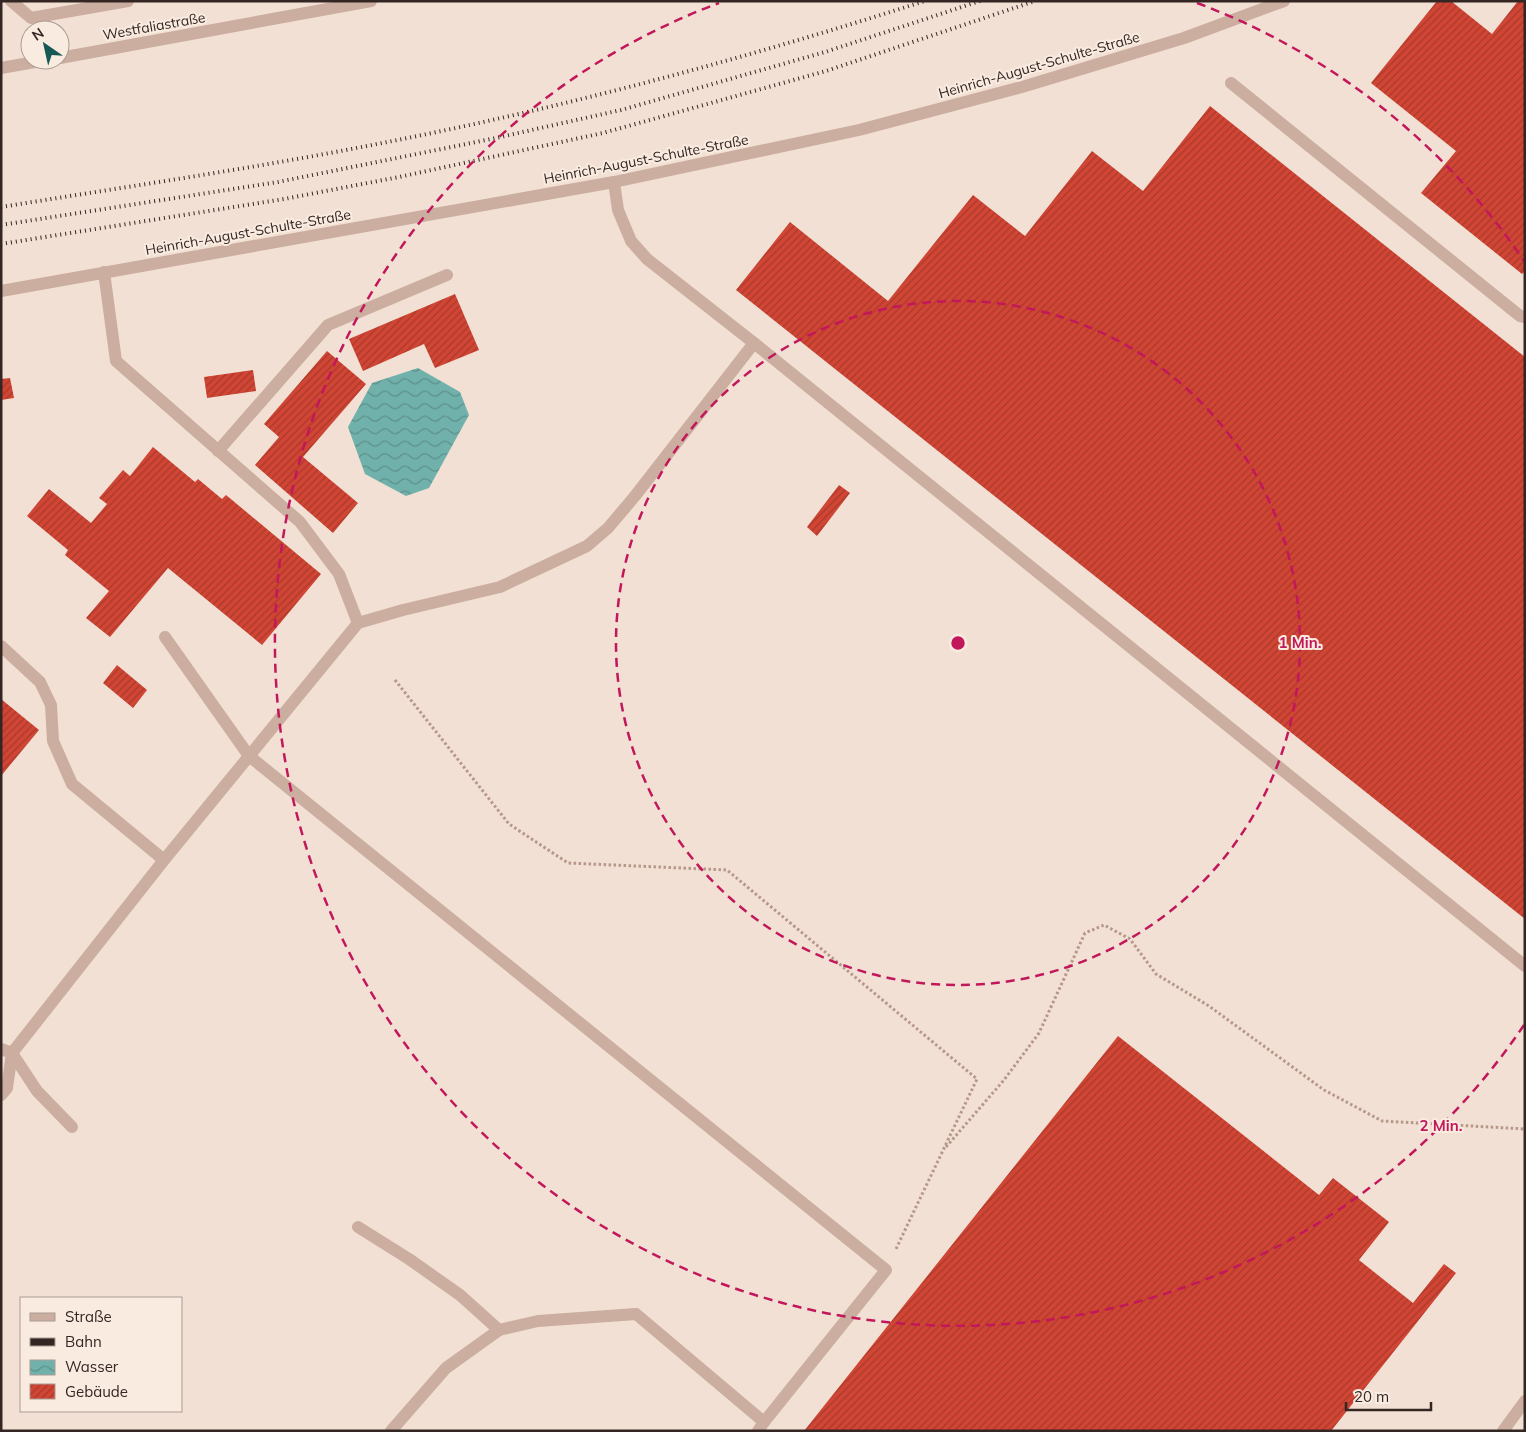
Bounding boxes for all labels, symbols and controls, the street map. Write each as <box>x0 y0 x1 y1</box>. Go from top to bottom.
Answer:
street label: Westfaliastraße <box>101 8 207 44</box>
north arrow <box>20 20 70 70</box>
text: N <box>28 24 47 45</box>
street label: Heinrich-August-Schulte-Straße <box>936 28 1142 102</box>
street label: Heinrich-August-Schulte-Straße <box>542 130 750 188</box>
street label: Heinrich-August-Schulte-Straße <box>144 205 352 259</box>
text: 1 Min. <box>1279 633 1321 652</box>
centre of rings <box>949 634 967 652</box>
text: 2 Min. <box>1420 1116 1462 1135</box>
legend <box>20 1297 182 1412</box>
text: Straße <box>65 1307 112 1326</box>
text: Bahn <box>65 1332 102 1351</box>
text: Wasser <box>65 1357 119 1376</box>
scale bar <box>1346 1380 1431 1412</box>
text: Gebäude <box>65 1382 128 1401</box>
text: 20 m <box>1354 1387 1389 1406</box>

